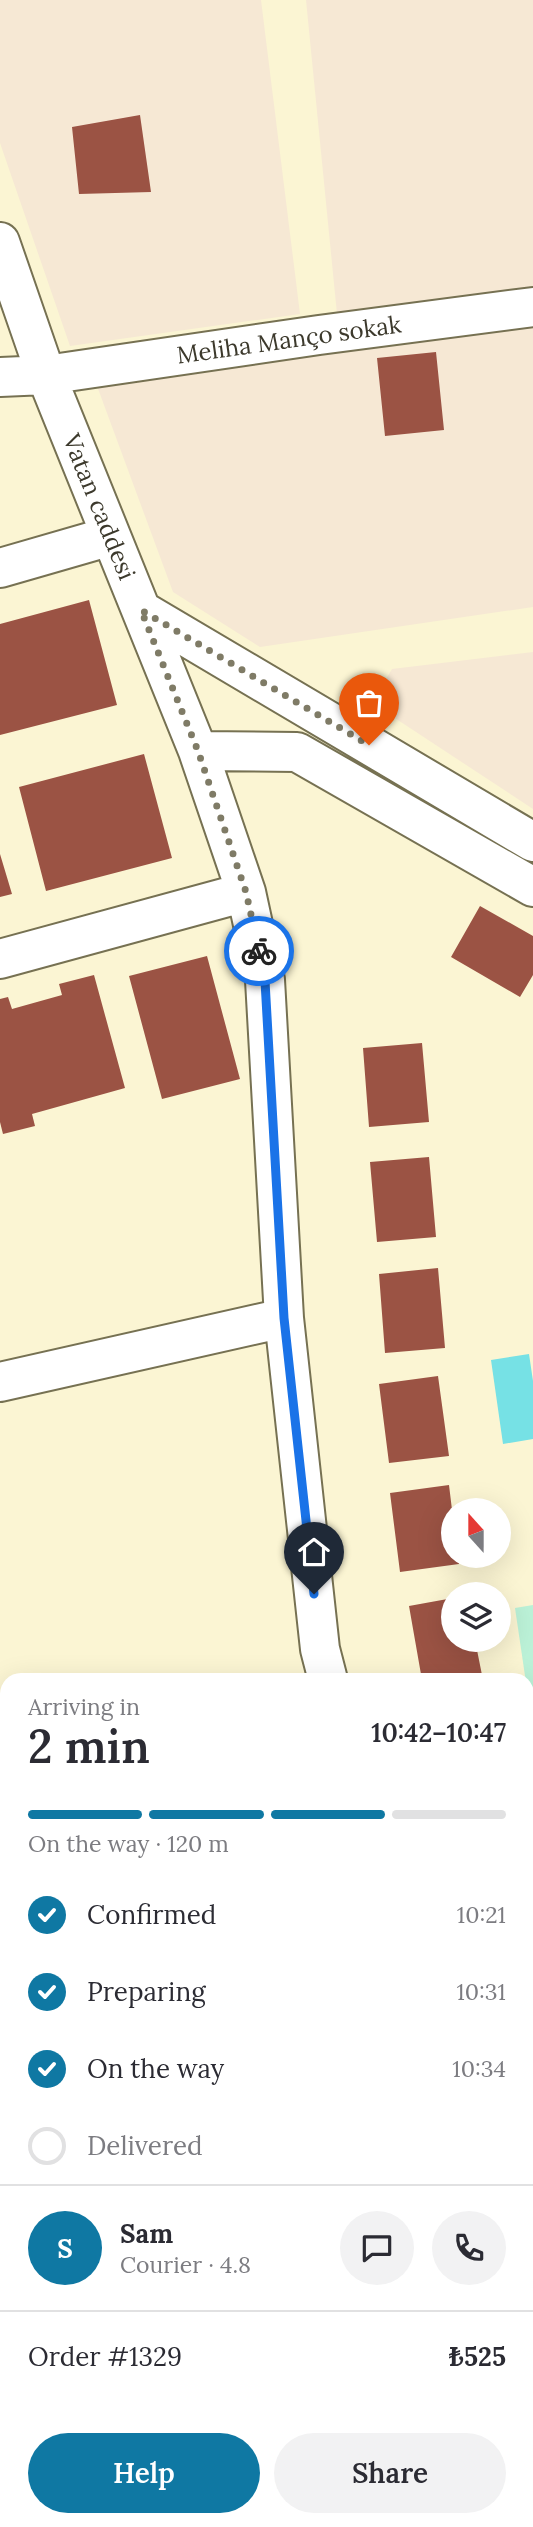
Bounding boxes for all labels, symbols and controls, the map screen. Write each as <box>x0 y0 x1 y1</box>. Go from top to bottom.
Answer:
street label: Meliha Manço sokak <box>175 308 403 371</box>
street label: Vatan caddesi <box>56 428 143 584</box>
pin <box>339 673 399 745</box>
icon: bag <box>350 684 388 722</box>
courier <box>224 916 294 986</box>
icon: bike <box>240 932 278 970</box>
north arrow <box>441 1498 511 1568</box>
map controls <box>441 1498 511 1652</box>
pin <box>284 1522 344 1594</box>
icon: home <box>295 1533 333 1571</box>
button: layers <box>441 1582 511 1652</box>
text: Arriving in <box>28 1692 140 1721</box>
text: 10:42–10:47 <box>371 1716 506 1749</box>
text: 2 min <box>28 1717 150 1776</box>
text: On the way · 120 m <box>28 1829 229 1858</box>
icon: check <box>28 1896 66 1934</box>
text: Confirmed <box>87 1898 216 1931</box>
text: 10:21 <box>457 1900 506 1929</box>
icon: check <box>28 1973 66 2011</box>
text: Preparing <box>87 1975 206 2008</box>
text: 10:31 <box>456 1977 506 2006</box>
icon: check <box>28 2050 66 2088</box>
text: On the way <box>87 2052 224 2085</box>
text: 10:34 <box>452 2054 506 2083</box>
text: Delivered <box>87 2129 203 2162</box>
button: chat <box>340 2211 414 2285</box>
button: phone <box>432 2211 506 2285</box>
text: Sam <box>120 2217 173 2250</box>
text: S <box>57 2232 73 2265</box>
text: Courier · 4.8 <box>120 2250 251 2279</box>
text: Order #1329 <box>28 2340 182 2373</box>
text: ₺525 <box>449 2340 506 2373</box>
button: Help <box>28 2433 260 2513</box>
button: Share <box>274 2433 506 2513</box>

